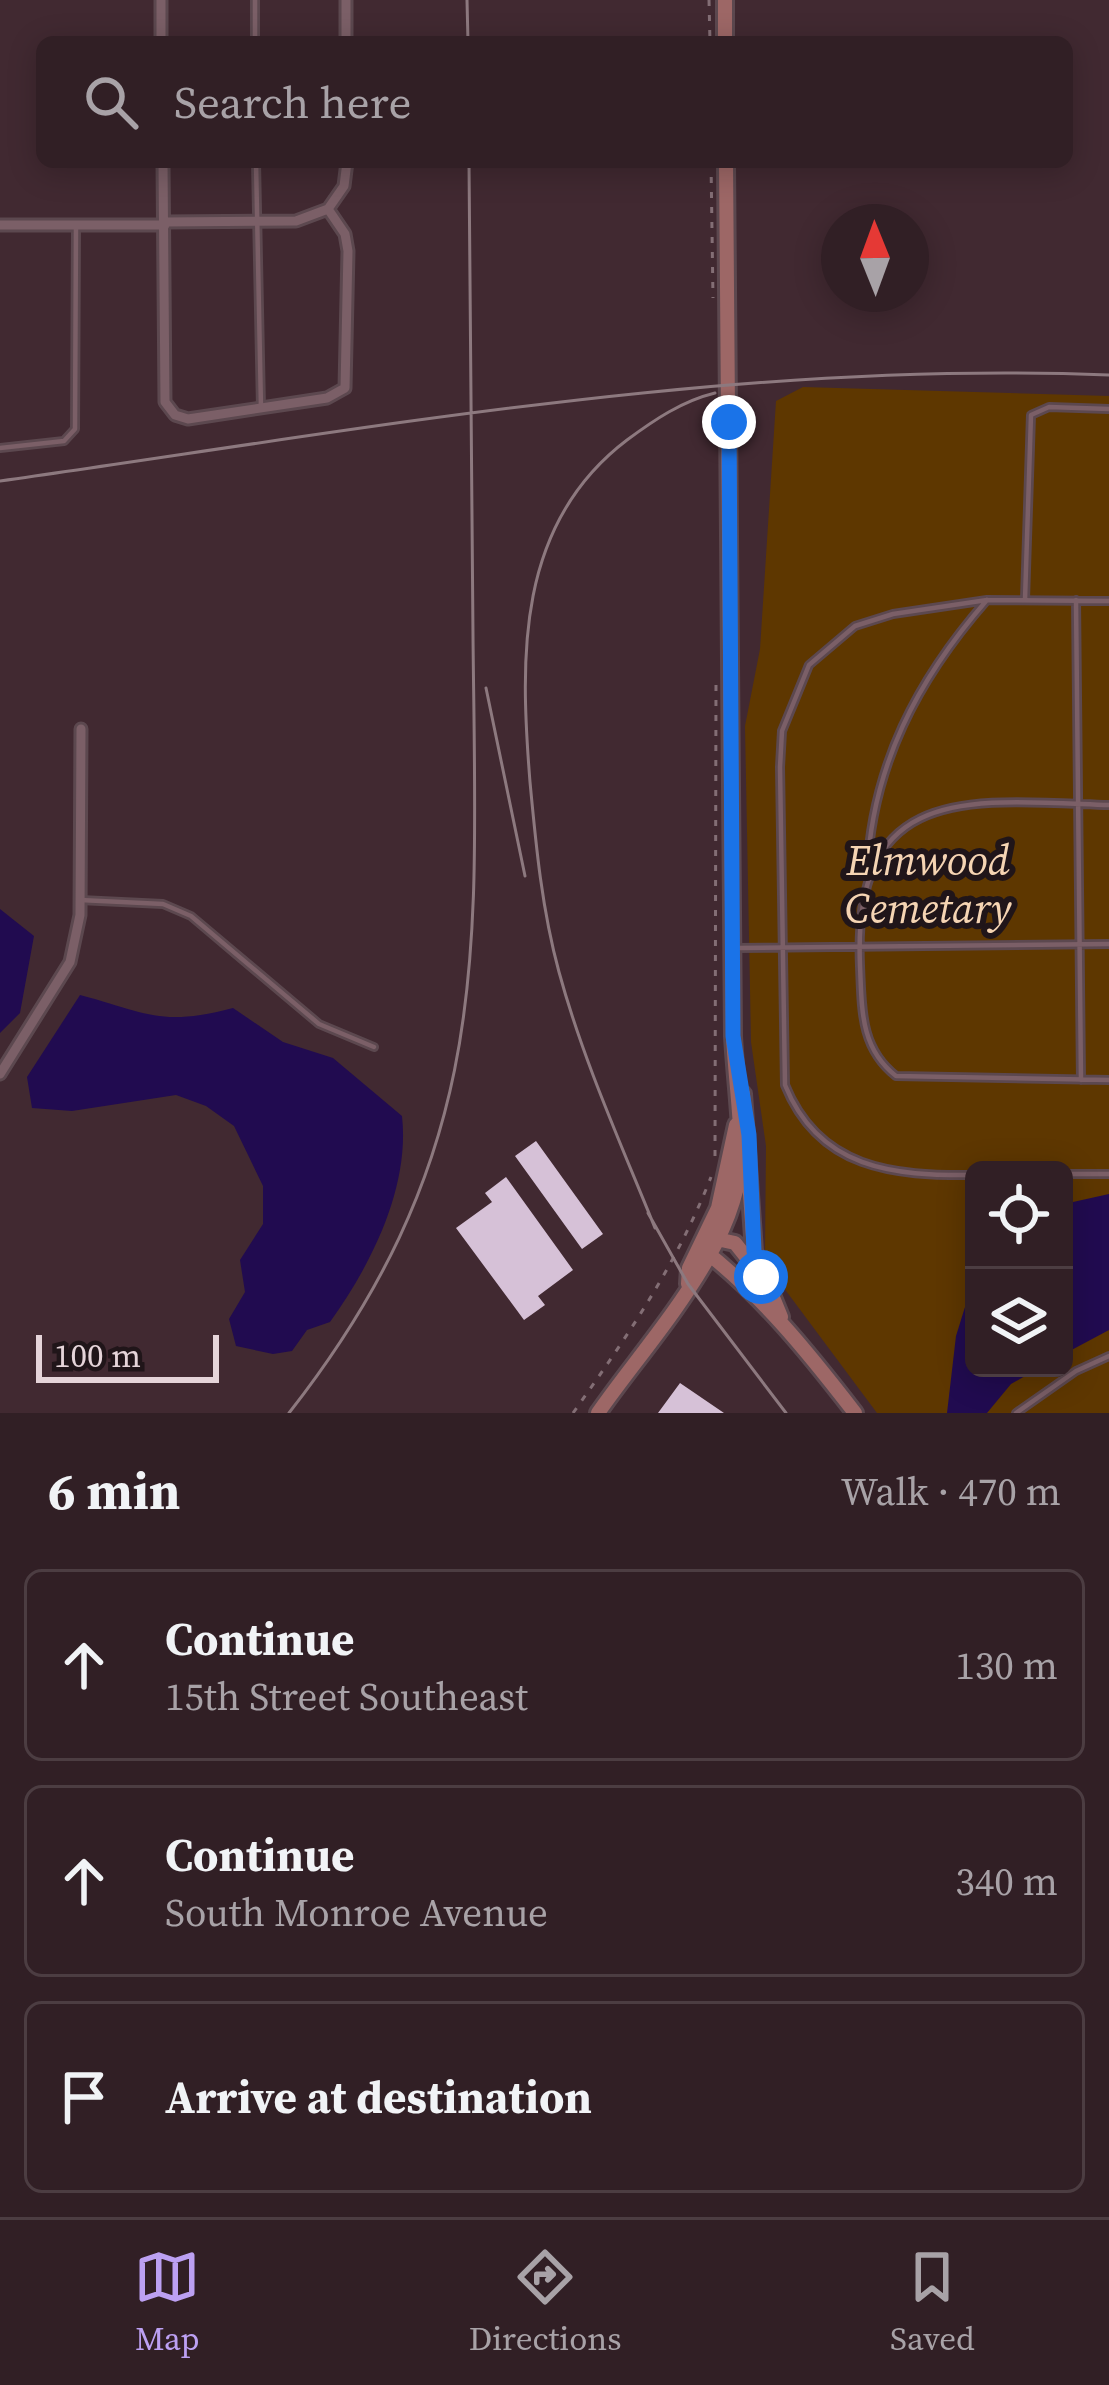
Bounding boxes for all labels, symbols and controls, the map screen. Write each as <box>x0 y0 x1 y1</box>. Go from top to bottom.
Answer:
search box <box>36 36 1073 168</box>
icon: search <box>78 69 144 135</box>
text: Search here <box>174 71 411 133</box>
north arrow <box>821 204 929 312</box>
route end <box>702 395 756 449</box>
park label: Elmwood Cemetary <box>845 831 1012 937</box>
map controls <box>965 1161 1073 1377</box>
button: locate <box>965 1161 1073 1269</box>
route start <box>734 1250 788 1304</box>
button: layers <box>965 1269 1073 1377</box>
scale bar <box>36 1329 219 1382</box>
text: 100 m <box>54 1333 141 1378</box>
text: 6 min <box>48 1456 180 1526</box>
text: Walk · 470 m <box>841 1465 1061 1518</box>
text: Continue <box>165 1608 354 1670</box>
icon: ahead <box>51 1632 117 1698</box>
text: 130 m <box>955 1639 1058 1692</box>
text: 15th Street Southeast <box>165 1670 528 1723</box>
text: Continue <box>165 1824 354 1886</box>
icon: ahead <box>51 1848 117 1914</box>
text: 340 m <box>955 1855 1058 1908</box>
text: South Monroe Avenue <box>165 1886 548 1939</box>
icon: arrive <box>51 2064 117 2130</box>
text: Arrive at destination <box>165 2066 592 2128</box>
tab: Map <box>134 2244 200 2361</box>
tab: Directions <box>469 2244 622 2361</box>
tab: Saved <box>890 2244 975 2361</box>

